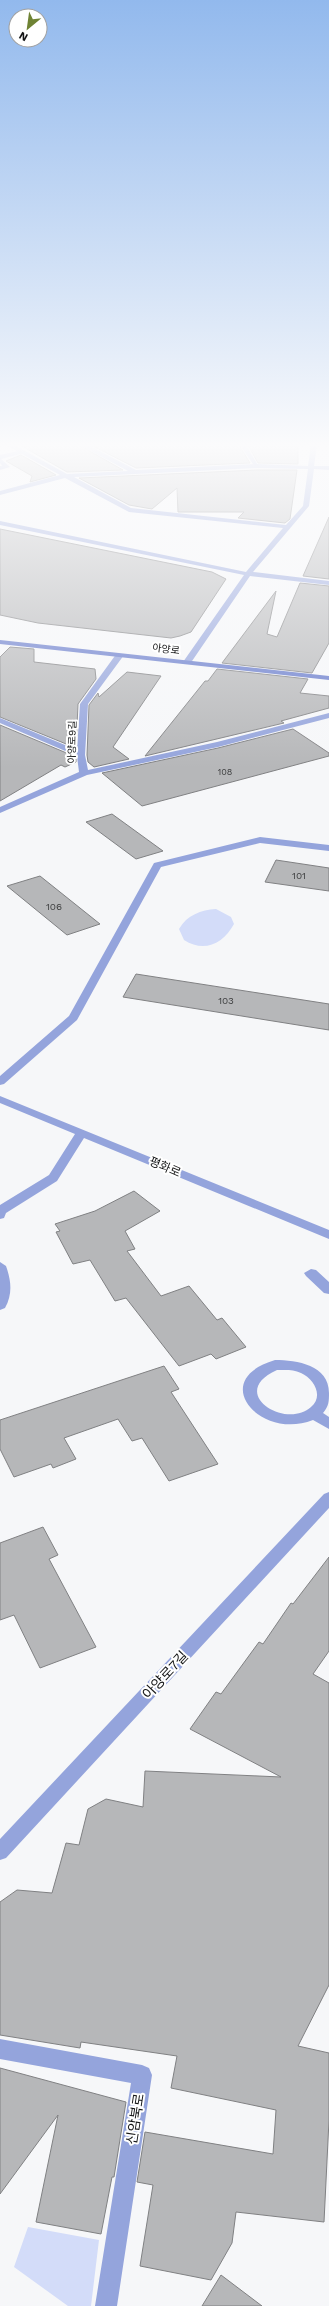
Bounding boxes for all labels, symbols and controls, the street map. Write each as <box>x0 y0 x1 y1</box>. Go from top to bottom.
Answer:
north arrow <box>8 8 48 48</box>
text: N <box>17 29 30 44</box>
street label: 아양로 <box>152 642 180 656</box>
street label: 아양로9길 <box>66 720 78 764</box>
house number: 108 <box>218 767 232 777</box>
house number: 101 <box>292 870 306 881</box>
house number: 106 <box>46 901 62 912</box>
house number: 103 <box>218 995 234 1006</box>
street label: 평화로 <box>147 1154 183 1180</box>
street label: 아양로7길 <box>139 1648 191 1702</box>
street label: 신암북로 <box>123 2092 147 2146</box>

